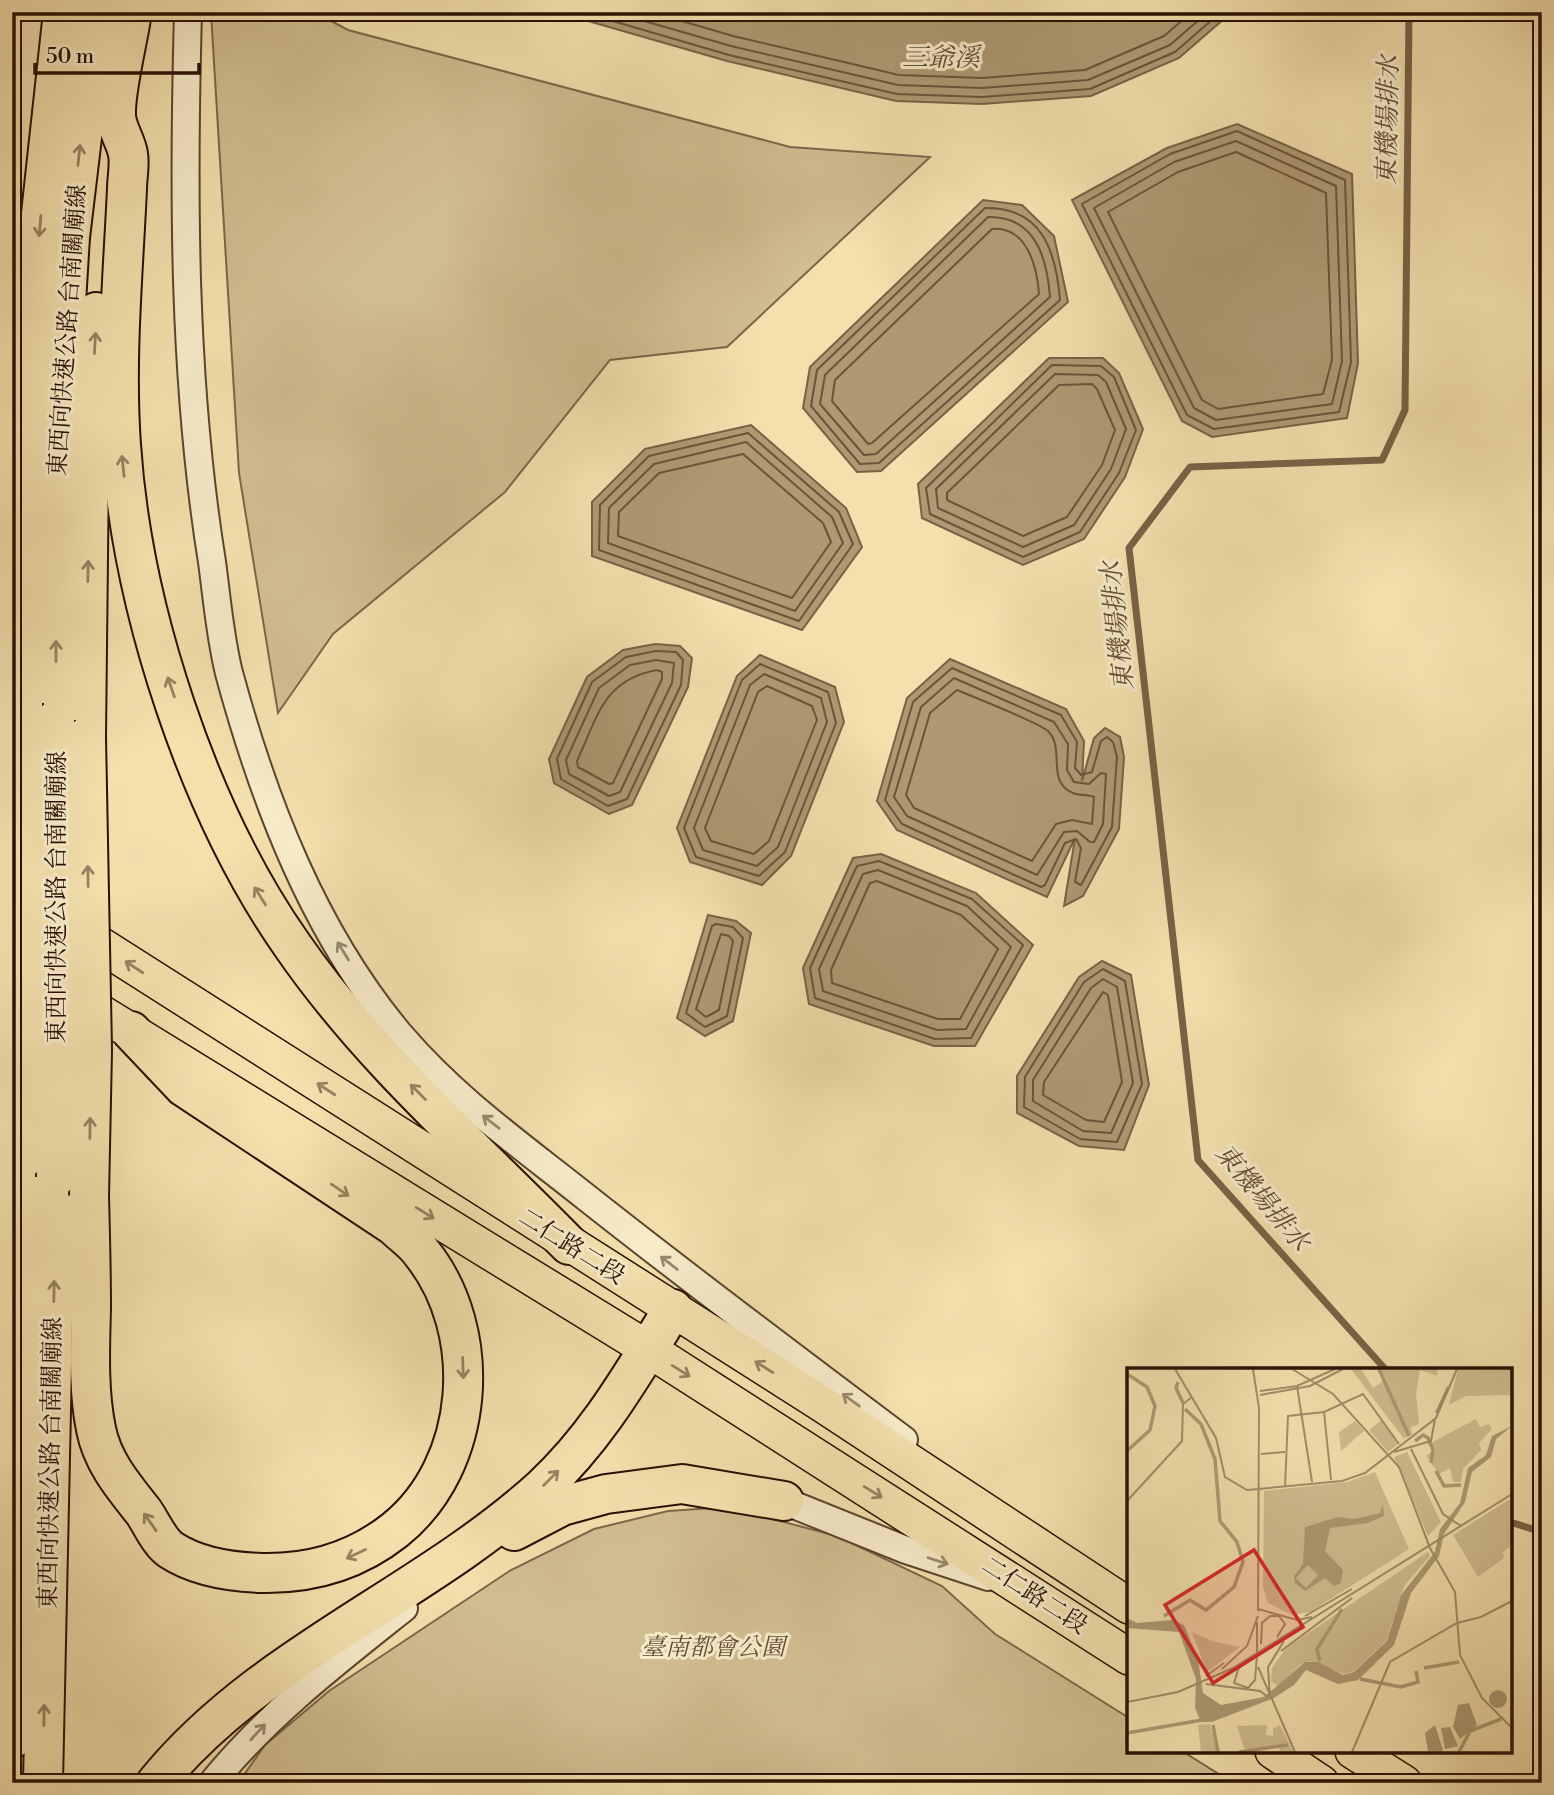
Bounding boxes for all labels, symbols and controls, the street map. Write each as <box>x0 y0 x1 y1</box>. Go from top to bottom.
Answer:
scale bar <box>35 32 200 76</box>
water label: 三爺溪 <box>902 42 983 74</box>
text: 50 m <box>46 44 94 70</box>
water label: 東機場排水 <box>1371 52 1405 185</box>
one-way arrow <box>72 145 85 167</box>
street label: 東西向快速公路 台南關廟線 <box>43 183 93 477</box>
one-way arrow <box>33 214 46 237</box>
one-way arrow <box>88 332 101 355</box>
one-way arrow <box>116 455 129 478</box>
water label: 東機場排水 <box>1095 557 1141 692</box>
one-way arrow <box>81 559 95 582</box>
one-way arrow <box>49 640 63 663</box>
one-way arrow <box>164 677 176 699</box>
street label: 東西向快速公路 台南關廟線 <box>42 751 72 1043</box>
one-way arrow <box>82 865 95 888</box>
one-way arrow <box>252 887 266 907</box>
one-way arrow <box>335 942 349 962</box>
one-way arrow <box>124 960 144 974</box>
one-way arrow <box>316 1082 336 1096</box>
one-way arrow <box>410 1083 427 1100</box>
one-way arrow <box>482 1115 500 1130</box>
one-way arrow <box>83 1117 97 1140</box>
water label: 東機場排水 <box>1208 1138 1318 1260</box>
one-way arrow <box>330 1184 350 1198</box>
street label: 二仁路二段 <box>513 1202 630 1291</box>
one-way arrow <box>415 1206 435 1220</box>
one-way arrow <box>661 1256 679 1271</box>
one-way arrow <box>47 1280 61 1303</box>
street label: 東西向快速公路 台南關廟線 <box>33 1316 69 1610</box>
one-way arrow <box>456 1356 470 1379</box>
one-way arrow <box>755 1360 775 1374</box>
one-way arrow <box>671 1364 691 1378</box>
inset map <box>1127 1368 1512 1753</box>
one-way arrow <box>842 1393 861 1407</box>
one-way arrow <box>542 1470 559 1487</box>
one-way arrow <box>863 1486 883 1500</box>
one-way arrow <box>143 1513 157 1532</box>
one-way arrow <box>346 1547 367 1561</box>
street label: 二仁路二段 <box>976 1551 1093 1641</box>
one-way arrow <box>927 1556 949 1568</box>
park label: 臺南都會公園 <box>641 1633 789 1663</box>
one-way arrow <box>38 1703 51 1726</box>
one-way arrow <box>249 1724 266 1741</box>

